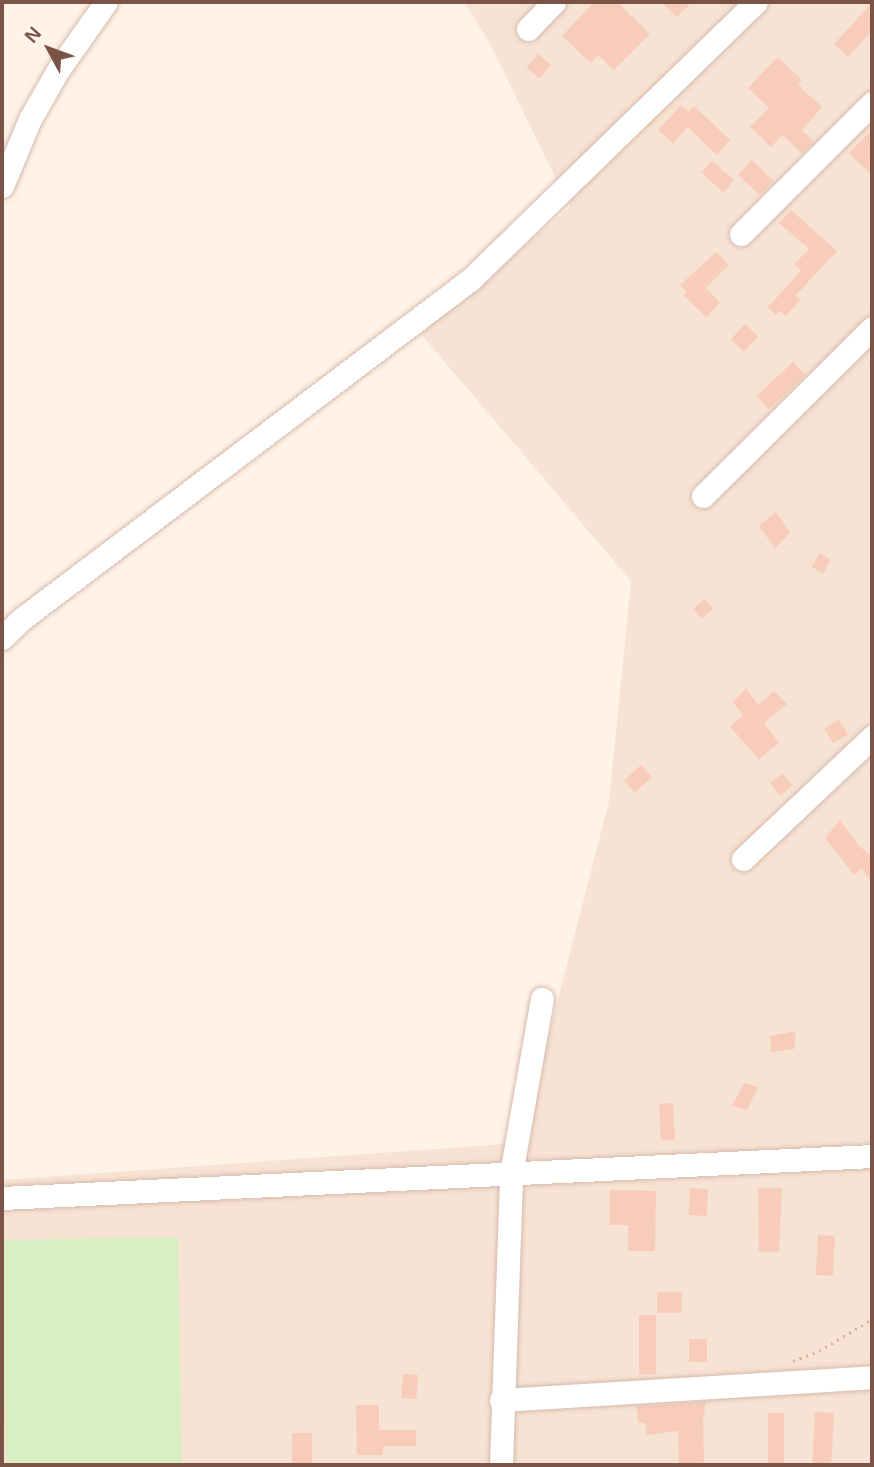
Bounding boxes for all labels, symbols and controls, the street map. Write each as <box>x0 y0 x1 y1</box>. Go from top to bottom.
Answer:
north arrow <box>14 14 84 84</box>
text: N <box>20 23 45 47</box>

